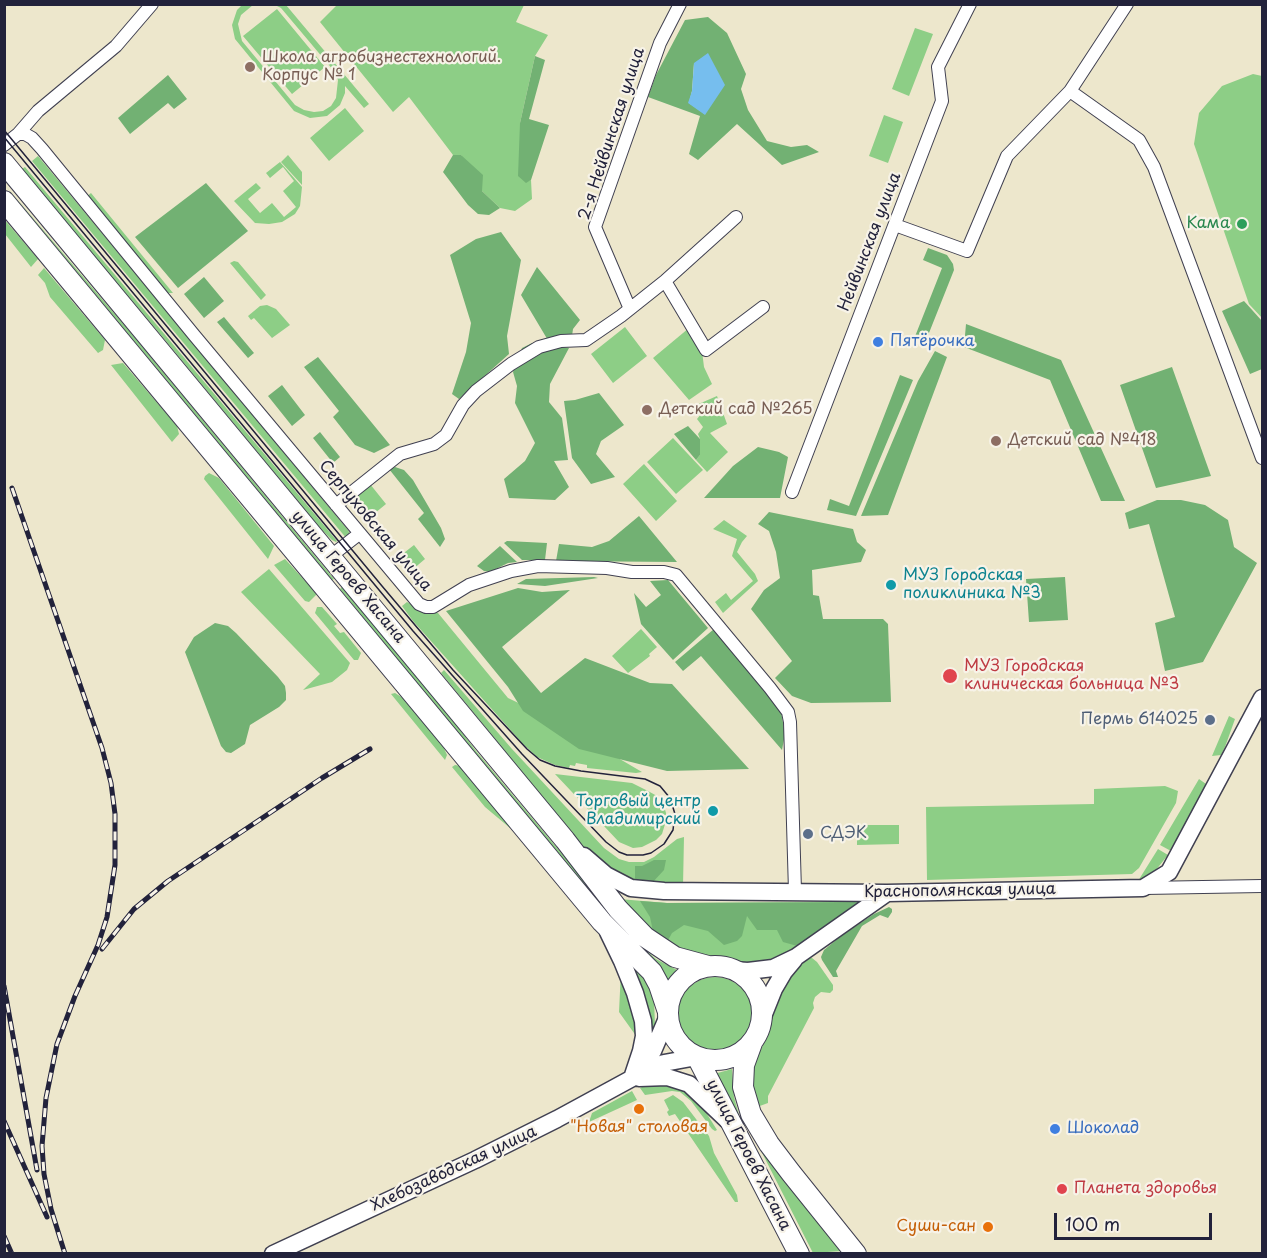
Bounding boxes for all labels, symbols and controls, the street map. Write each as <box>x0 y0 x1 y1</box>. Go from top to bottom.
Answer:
street label: 2-я Нейвинская улица <box>575 45 649 223</box>
place label: Школа агробизнестехнологий. Корпус № 1 <box>262 48 501 86</box>
marker: Школа агробизнестехнологий. Корпус № 1 <box>243 60 257 74</box>
street label: Нейвинская улица <box>835 170 905 314</box>
place label: Кама <box>1187 214 1230 234</box>
marker: Кама <box>1235 217 1249 231</box>
place label: Пятёрочка <box>890 332 975 352</box>
marker: Пятёрочка <box>871 335 885 349</box>
place label: Детский сад №265 <box>659 400 813 420</box>
marker: Детский сад №265 <box>640 403 654 417</box>
place label: Детский сад №418 <box>1008 431 1156 451</box>
marker: Детский сад №418 <box>989 434 1003 448</box>
street label: Серпуховская улица <box>315 457 435 595</box>
street label: улица Героев Хасана <box>287 507 409 647</box>
place label: МУЗ Городская поликлиника №3 <box>903 566 1041 604</box>
marker: МУЗ Городская поликлиника №3 <box>884 578 898 592</box>
place label: МУЗ Городская клиническая больница №3 <box>964 657 1179 695</box>
marker: МУЗ Городская клиническая больница №3 <box>941 667 959 685</box>
place label: Пермь 614025 <box>1081 710 1198 730</box>
marker: Пермь 614025 <box>1203 713 1217 727</box>
place label: Торговый центр Владимирский <box>576 792 701 830</box>
marker: Торговый центр Владимирский <box>706 804 720 818</box>
place label: СДЭК <box>820 824 867 844</box>
marker: СДЭК <box>801 827 815 841</box>
street label: Краснополянская улица <box>864 880 1056 902</box>
street label: улица Героев Хасана <box>702 1076 794 1234</box>
marker: "Новая" столовая <box>632 1102 646 1116</box>
place label: "Новая" столовая <box>570 1118 708 1138</box>
place label: Шоколад <box>1067 1119 1139 1139</box>
street label: Хлебозаводская улица <box>368 1122 540 1216</box>
marker: Шоколад <box>1048 1122 1062 1136</box>
place label: Планета здоровья <box>1074 1179 1217 1199</box>
marker: Планета здоровья <box>1055 1182 1069 1196</box>
scale bar <box>1057 1201 1214 1239</box>
text: 100 m <box>1065 1210 1120 1237</box>
place label: Суши-сан <box>896 1217 976 1237</box>
marker: Суши-сан <box>981 1220 995 1234</box>

